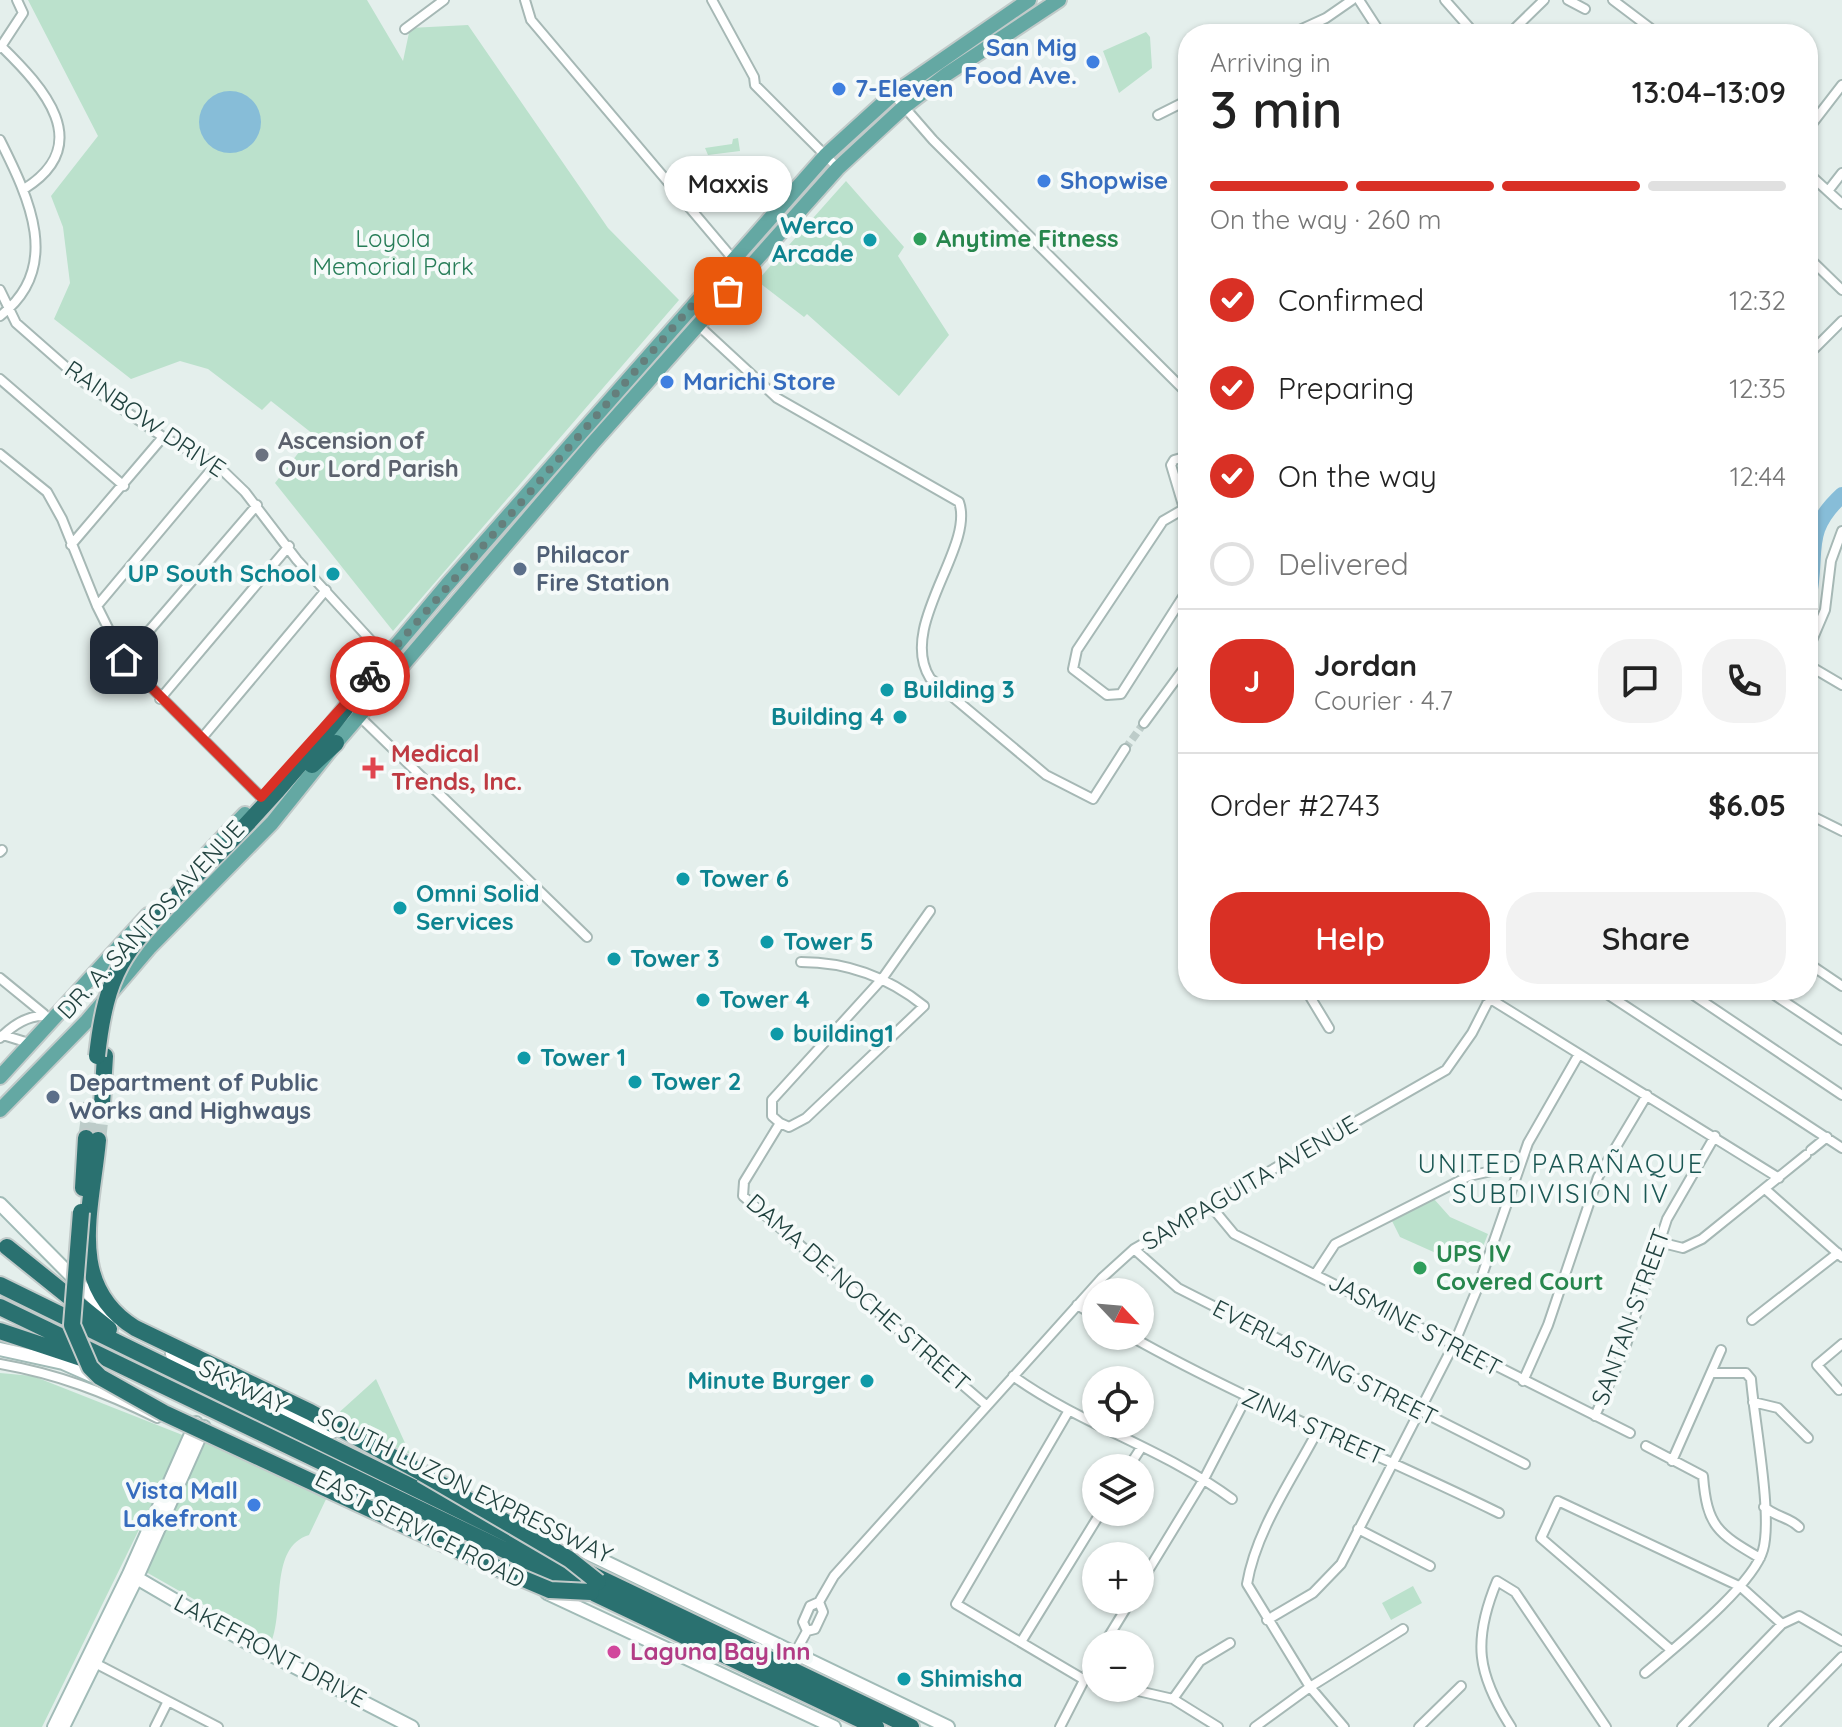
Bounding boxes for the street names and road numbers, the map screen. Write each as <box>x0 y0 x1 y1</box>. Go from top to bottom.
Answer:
street label: RAINBOW DRIVE <box>59 353 232 483</box>
street label: DR. A. SANTOS AVENUE <box>50 814 250 1025</box>
street label: SAMPAGUITA AVENUE <box>1136 1108 1363 1256</box>
street label: DAMA DE NOCHE STREET <box>741 1187 977 1398</box>
street label: SANTAN STREET <box>1584 1225 1676 1409</box>
street label: JASMINE STREET <box>1324 1266 1507 1382</box>
street label: EVERLASTING STREET <box>1208 1292 1443 1432</box>
street label: SKYWAY <box>195 1352 292 1420</box>
street label: ZINIA STREET <box>1237 1381 1389 1471</box>
street label: SOUTH LUZON EXPRESSWAY <box>313 1401 618 1570</box>
street label: EAST SERVICE ROAD <box>311 1462 530 1594</box>
street label: LAKEFRONT DRIVE <box>169 1587 372 1713</box>

